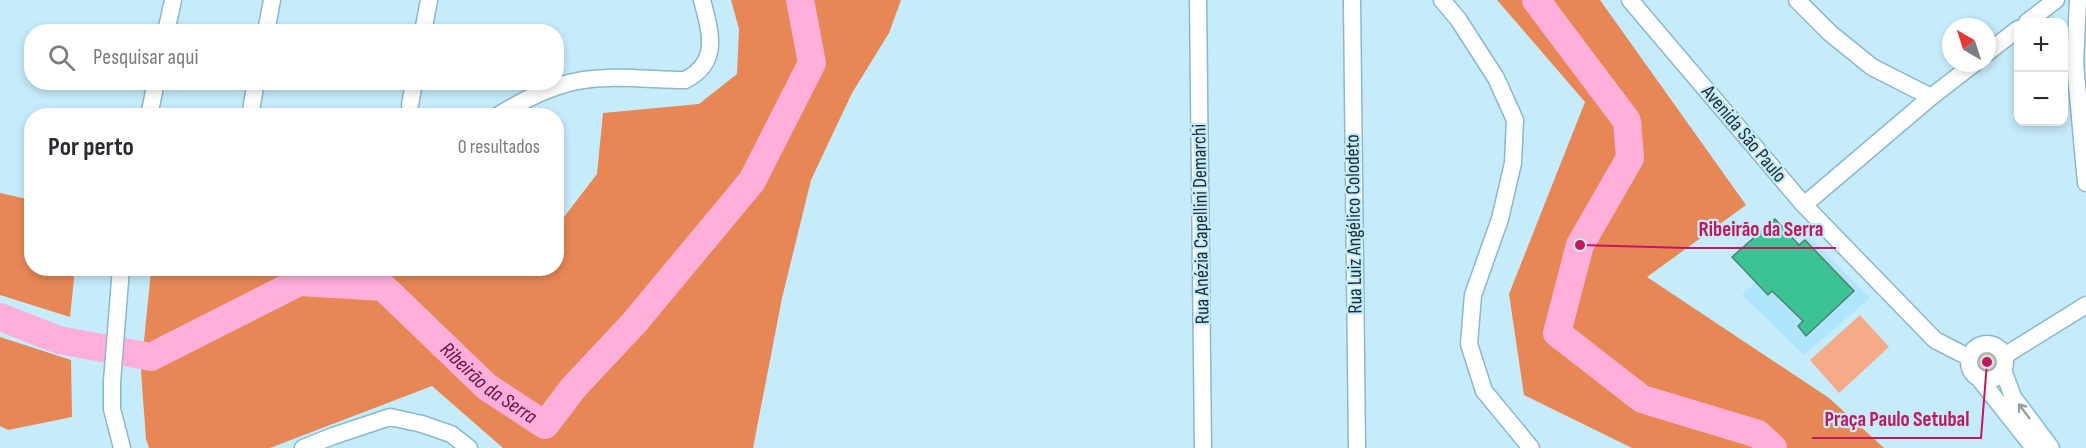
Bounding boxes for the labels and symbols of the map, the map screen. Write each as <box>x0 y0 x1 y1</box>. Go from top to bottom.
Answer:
north arrow <box>1942 18 1996 72</box>
street label: Avenida São Paulo <box>1696 80 1792 187</box>
street label: Rua Anézia Capellini Demarchi <box>1187 124 1215 324</box>
street label: Rua Luiz Angélico Colodeto <box>1340 134 1368 314</box>
callout: Ribeirão da Serra <box>1687 209 1836 248</box>
text: Ribeirão da Serra <box>1699 217 1823 242</box>
water label: Ribeirão da Serra <box>435 336 542 429</box>
callout: Praça Paulo Setubal <box>1812 399 1981 438</box>
one-way arrow <box>2017 403 2030 419</box>
text: Praça Paulo Setubal <box>1825 407 1969 432</box>

